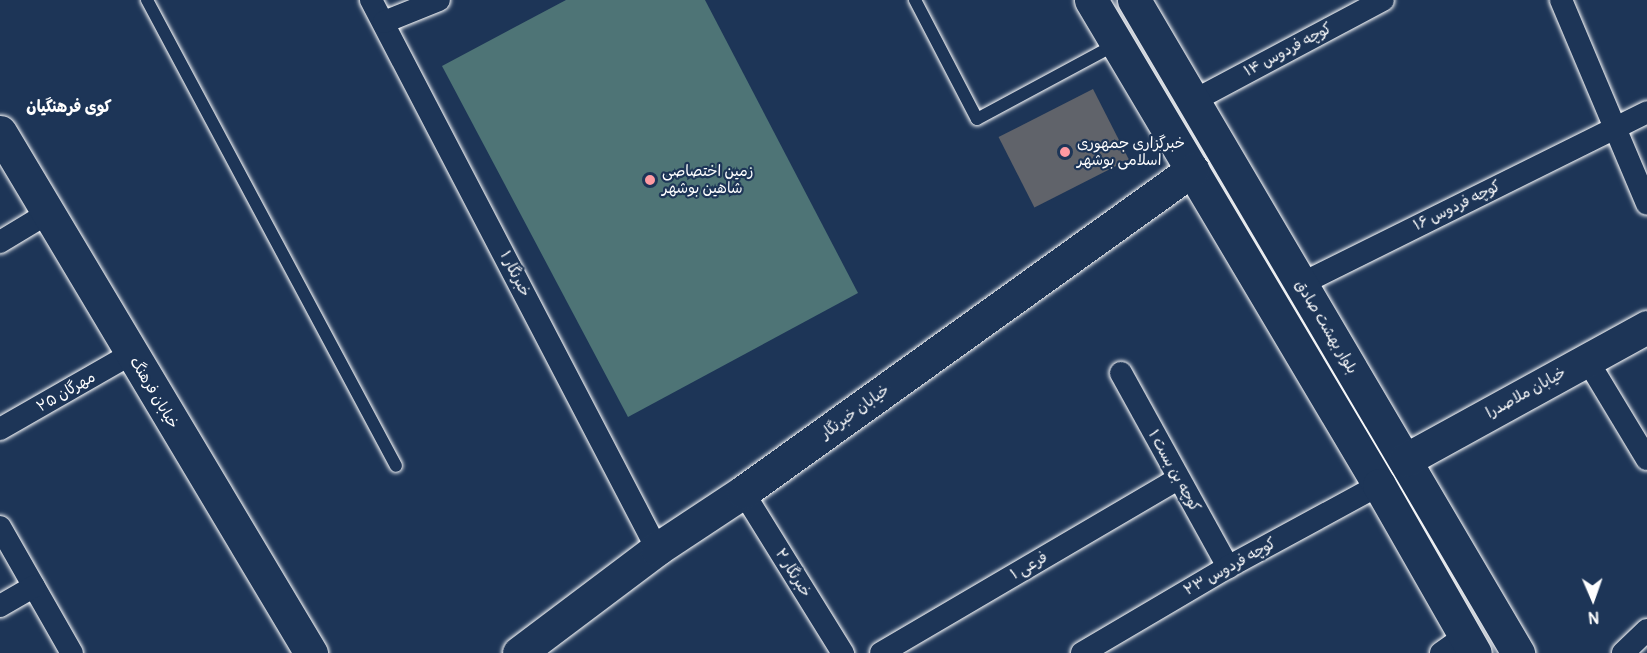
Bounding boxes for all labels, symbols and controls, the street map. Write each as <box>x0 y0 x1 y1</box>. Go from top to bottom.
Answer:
street label: کوچه فردوس ۱۴ <box>1241 19 1335 81</box>
district label: کوی فرهنگیان <box>26 97 112 117</box>
place label: خبرگزاری جمهوری اسلامی بوشهر <box>1077 134 1185 169</box>
marker: خبرگزاری جمهوری اسلامی بوشهر <box>1058 145 1072 159</box>
place label: زمین اختصاصی شاهین بوشهر <box>662 162 753 197</box>
marker: زمین اختصاصی شاهین بوشهر <box>643 173 657 187</box>
street label: کوچه فردوس ۱۶ <box>1411 177 1503 235</box>
street label: خبرنگار ۱ <box>496 248 534 300</box>
street label: بلوار بهشت صادق <box>1291 277 1361 377</box>
street label: خیابان فرهنگ <box>126 354 182 432</box>
street label: خیابان ملاصدرا <box>1483 364 1569 422</box>
street label: مهرگان ۲۵ <box>33 368 99 416</box>
street label: خیابان خبرنگار <box>817 381 893 443</box>
street label: کوچه بن بست ۱ <box>1144 427 1204 515</box>
street label: کوچه فردوس ۲۳ <box>1181 534 1279 600</box>
street label: خبرنگار ۲ <box>771 545 815 601</box>
street label: فرعی ۱ <box>1007 548 1051 584</box>
north arrow <box>1563 569 1623 629</box>
text: N <box>1588 607 1599 627</box>

